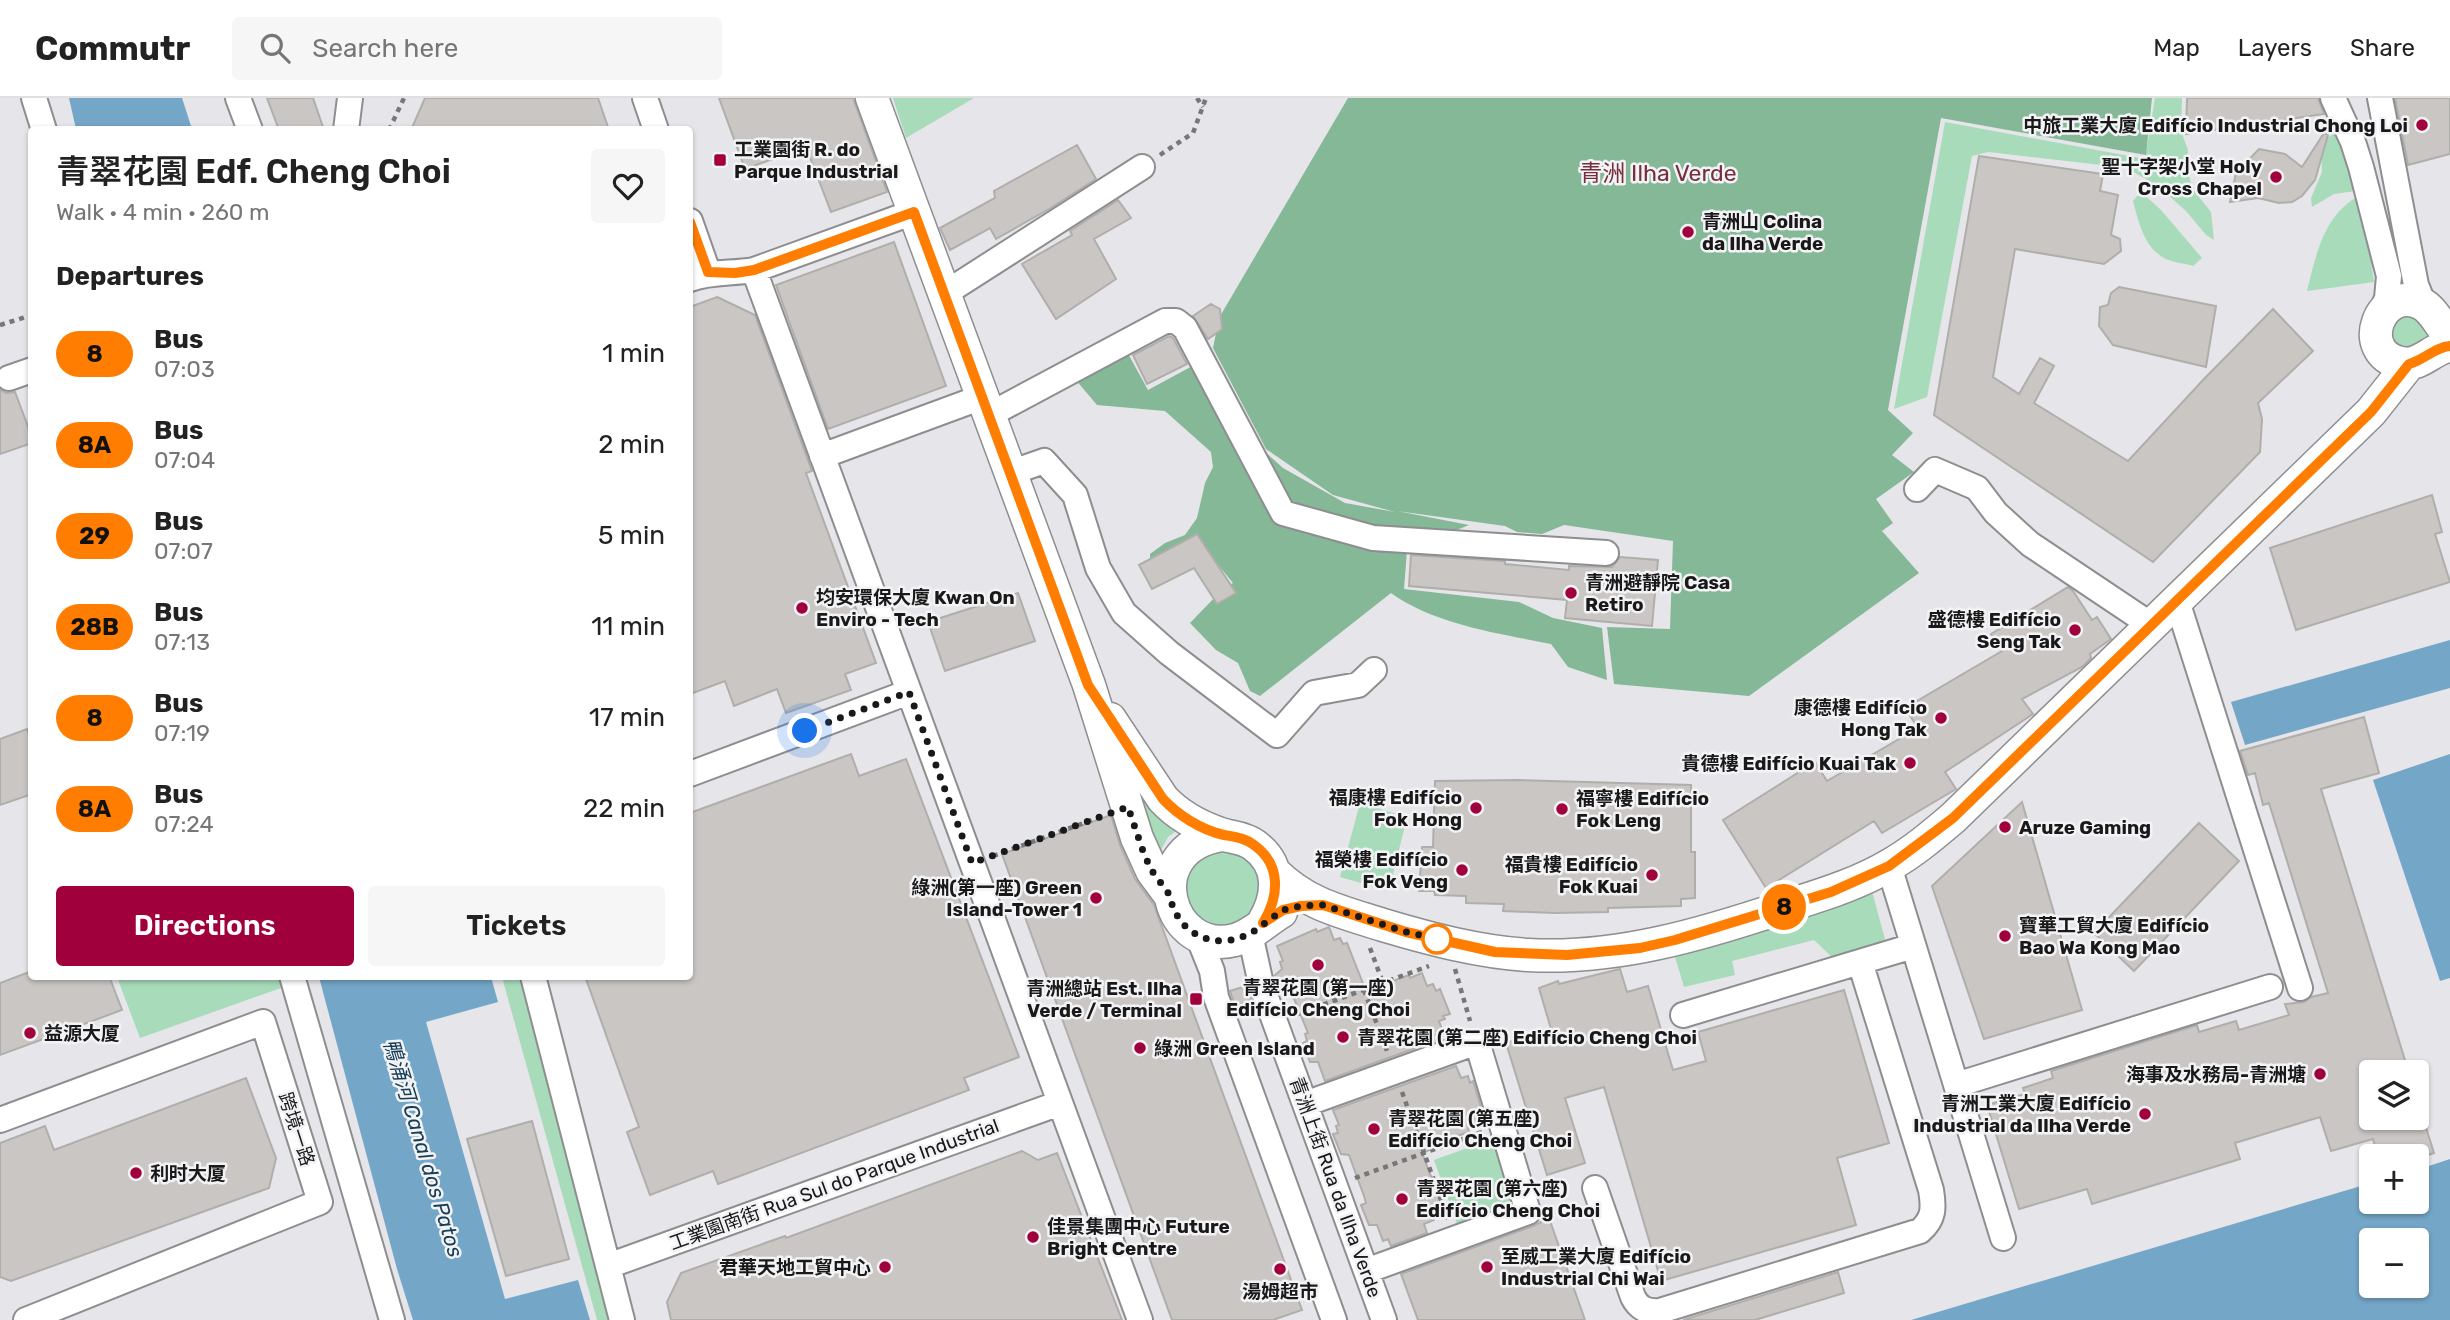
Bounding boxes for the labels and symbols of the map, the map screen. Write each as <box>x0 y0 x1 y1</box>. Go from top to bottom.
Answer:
place label: 中旅工業大廈 Edifício Industrial Chong Loi <box>2023 114 2408 137</box>
marker: 中旅工業大廈 Edifício Industrial Chong Loi <box>2414 117 2430 133</box>
place label: 工業園街 R. do Parque Industrial <box>734 138 898 183</box>
marker: 工業園街 R. do Parque Industrial <box>712 152 728 168</box>
place label: 聖十字架小堂 Holy Cross Chapel <box>2101 155 2263 200</box>
district label: 青洲 Ilha Verde <box>1579 159 1737 187</box>
marker: 聖十字架小堂 Holy Cross Chapel <box>2268 169 2284 185</box>
place label: 青洲山 Colina da Ilha Verde <box>1702 210 1823 255</box>
marker: 青洲山 Colina da Ilha Verde <box>1680 224 1696 240</box>
place label: 青洲避靜院 Casa Retiro <box>1585 571 1730 616</box>
marker: 青洲避靜院 Casa Retiro <box>1563 585 1579 601</box>
place label: 均安環保大廈 Kwan On Enviro - Tech <box>816 586 1015 631</box>
marker: 均安環保大廈 Kwan On Enviro - Tech <box>794 600 810 616</box>
place label: 盛德樓 Edifício Seng Tak <box>1928 608 2061 653</box>
marker: 盛德樓 Edifício Seng Tak <box>2067 622 2083 638</box>
place label: 康德樓 Edifício Hong Tak <box>1794 696 1927 741</box>
marker: 康德樓 Edifício Hong Tak <box>1933 710 1949 726</box>
your location <box>787 713 822 748</box>
place label: 貴德樓 Edifício Kuai Tak <box>1681 752 1896 775</box>
marker: 貴德樓 Edifício Kuai Tak <box>1902 755 1918 771</box>
place label: 福康樓 Edifício Fok Hong <box>1329 786 1462 831</box>
place label: 福寧樓 Edifício Fok Leng <box>1576 787 1709 832</box>
marker: 福康樓 Edifício Fok Hong <box>1468 800 1484 816</box>
marker: 福寧樓 Edifício Fok Leng <box>1554 801 1570 817</box>
place label: Aruze Gaming <box>2019 816 2151 839</box>
marker: Aruze Gaming <box>1997 819 2013 835</box>
place label: 福榮樓 Edifício Fok Veng <box>1315 848 1448 893</box>
place label: 福貴樓 Edifício Fok Kuai <box>1505 853 1638 898</box>
marker: 福榮樓 Edifício Fok Veng <box>1454 862 1470 878</box>
marker: 福貴樓 Edifício Fok Kuai <box>1644 867 1660 883</box>
place label: 綠洲(第一座) Green Island-Tower 1 <box>911 876 1082 921</box>
line badge: 8 <box>1761 884 1807 930</box>
marker: 綠洲(第一座) Green Island-Tower 1 <box>1088 890 1104 906</box>
place label: 寶華工貿大廈 Edifício Bao Wa Kong Mao <box>2019 914 2209 959</box>
unlabelled marker <box>1422 924 1452 954</box>
marker: 寶華工貿大廈 Edifício Bao Wa Kong Mao <box>1997 928 2013 944</box>
marker: 青翠花園 (第一座) Edifício Cheng Choi <box>1310 957 1326 973</box>
place label: 青翠花園 (第一座) Edifício Cheng Choi <box>1226 976 1410 1021</box>
place label: 青洲總站 Est. Ilha Verde / Terminal <box>1026 977 1182 1022</box>
marker: 青洲總站 Est. Ilha Verde / Terminal <box>1188 991 1204 1007</box>
place label: 益源大厦 <box>44 1022 120 1045</box>
marker: 益源大厦 <box>22 1025 38 1041</box>
place label: 青翠花園 (第二座) Edifício Cheng Choi <box>1357 1026 1697 1049</box>
marker: 青翠花園 (第二座) Edifício Cheng Choi <box>1335 1029 1351 1045</box>
water label: 鴨涌河 Canal dos Patos <box>378 1036 469 1260</box>
place label: 綠洲 Green Island <box>1154 1037 1315 1060</box>
marker: 綠洲 Green Island <box>1132 1040 1148 1056</box>
place label: 海事及水務局-青洲塘 <box>2126 1063 2306 1086</box>
marker: 海事及水務局-青洲塘 <box>2312 1066 2328 1082</box>
street label: 青洲上街 Rua da Ilha Verde <box>1285 1074 1386 1301</box>
street label: 跨境一路 <box>274 1089 319 1169</box>
place label: 青洲工業大廈 Edifício Industrial da Ilha Verde <box>1913 1092 2131 1137</box>
marker: 青洲工業大廈 Edifício Industrial da Ilha Verde <box>2137 1106 2153 1122</box>
place label: 青翠花園 (第五座) Edifício Cheng Choi <box>1388 1107 1572 1152</box>
street label: 工業園南街 Rua Sul do Parque Industrial <box>666 1114 1002 1255</box>
marker: 青翠花園 (第五座) Edifício Cheng Choi <box>1366 1121 1382 1137</box>
place label: 利时大厦 <box>150 1162 226 1185</box>
marker: 利时大厦 <box>128 1165 144 1181</box>
place label: 青翠花園 (第六座) Edifício Cheng Choi <box>1416 1177 1600 1222</box>
marker: 青翠花園 (第六座) Edifício Cheng Choi <box>1394 1191 1410 1207</box>
place label: 佳景集團中心 Future Bright Centre <box>1047 1215 1230 1260</box>
marker: 佳景集團中心 Future Bright Centre <box>1025 1229 1041 1245</box>
place label: 至威工業大廈 Edifício Industrial Chi Wai <box>1501 1245 1691 1290</box>
place label: 君華天地工貿中心 <box>719 1256 871 1279</box>
marker: 君華天地工貿中心 <box>877 1259 893 1275</box>
marker: 至威工業大廈 Edifício Industrial Chi Wai <box>1479 1259 1495 1275</box>
marker: 湯姆超市 <box>1272 1261 1288 1277</box>
place label: 湯姆超市 <box>1242 1280 1318 1303</box>

